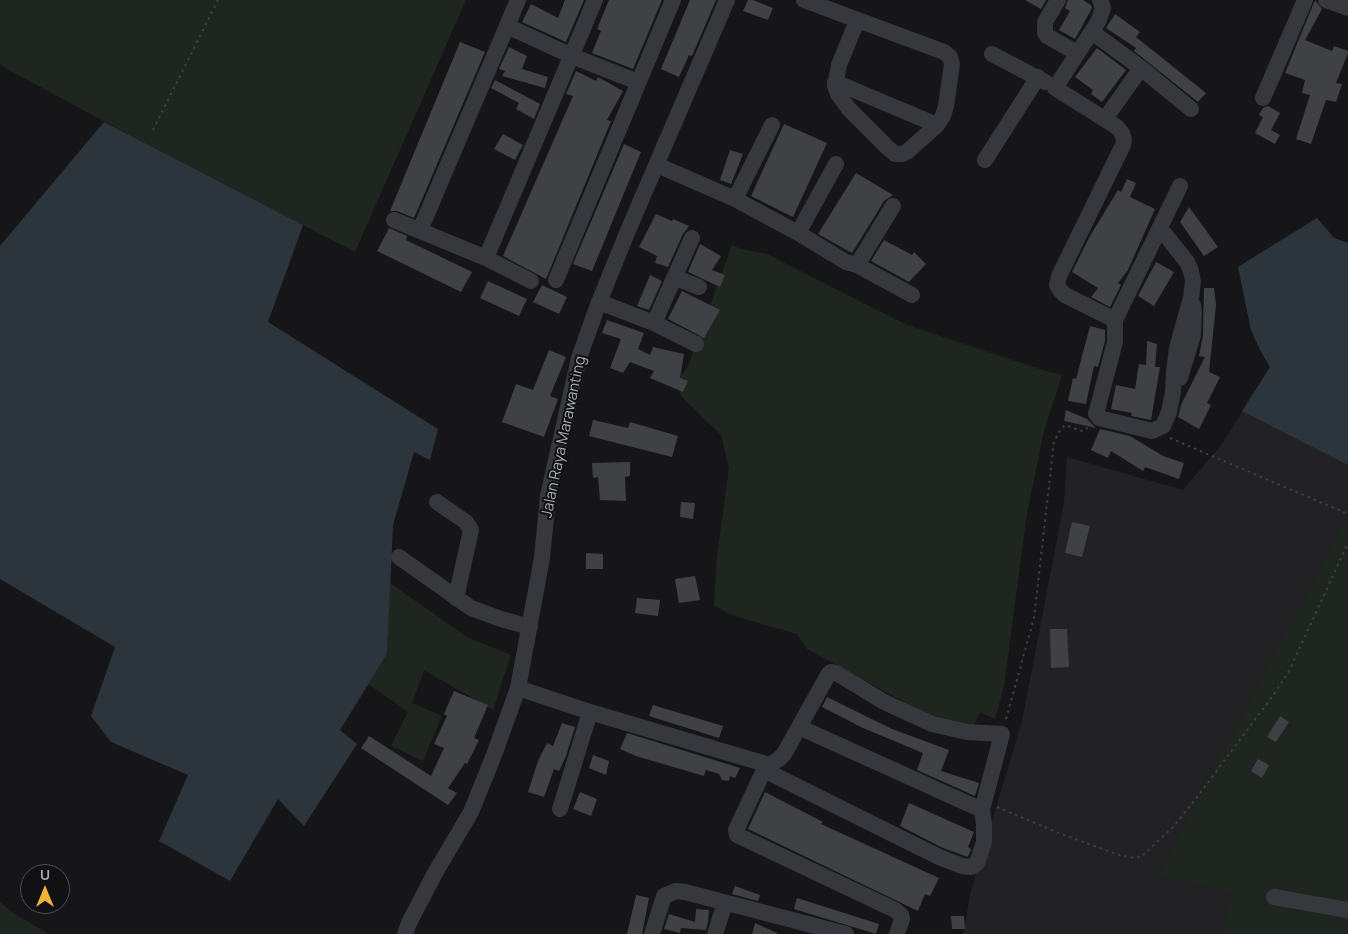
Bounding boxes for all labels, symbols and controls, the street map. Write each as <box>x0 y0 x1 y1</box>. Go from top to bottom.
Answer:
street label: Jalan Raya Marawanting <box>538 354 590 520</box>
north arrow <box>20 864 70 914</box>
text: U <box>40 865 50 884</box>

